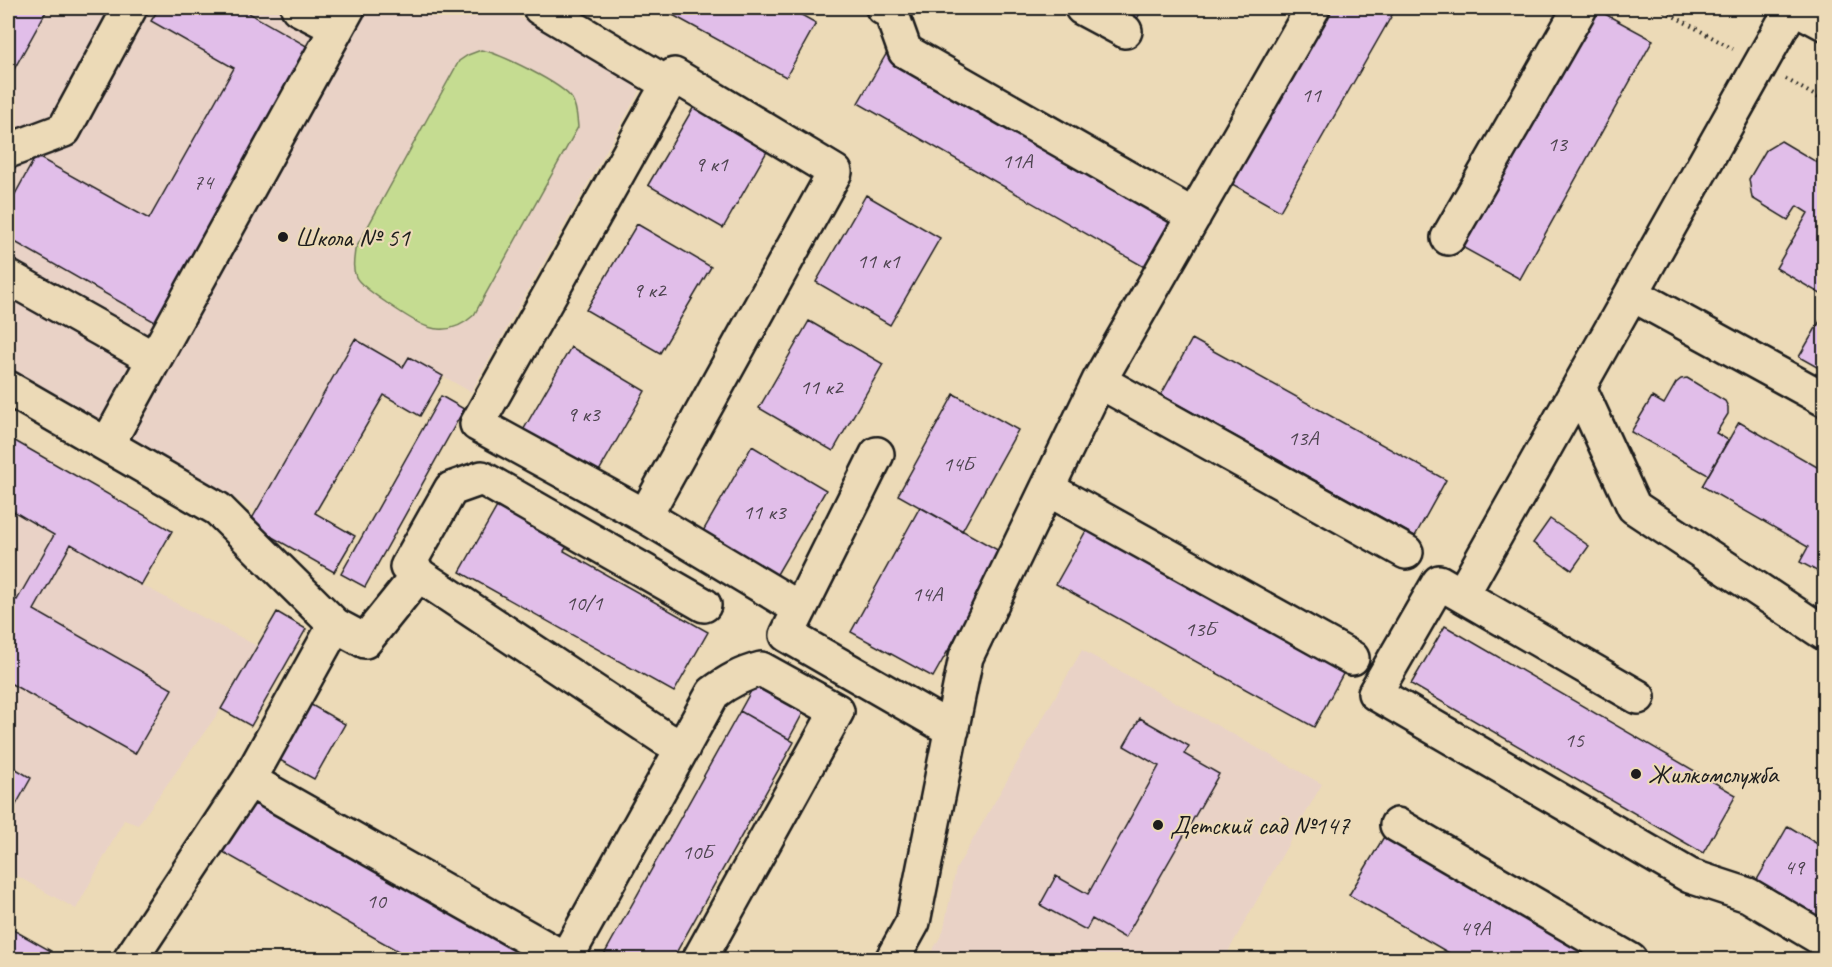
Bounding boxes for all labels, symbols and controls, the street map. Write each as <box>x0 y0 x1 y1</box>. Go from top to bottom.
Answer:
house number: 11 <box>1301 81 1322 109</box>
house number: 13 <box>1547 130 1569 158</box>
house number: 11А <box>1002 147 1033 175</box>
house number: 9 к1 <box>694 150 729 178</box>
house number: 74 <box>193 168 215 196</box>
place label: Школа № 51 <box>295 221 411 254</box>
marker: Школа № 51 <box>276 230 290 244</box>
house number: 11 к1 <box>856 247 901 275</box>
house number: 9 к2 <box>632 276 668 304</box>
house number: 11 к2 <box>799 373 845 401</box>
house number: 9 к3 <box>566 400 602 428</box>
house number: 13А <box>1288 424 1319 452</box>
house number: 14Б <box>943 450 977 478</box>
house number: 11 к3 <box>742 498 788 526</box>
house number: 14А <box>912 580 943 608</box>
house number: 10/1 <box>566 589 604 617</box>
house number: 13Б <box>1185 615 1219 643</box>
house number: 15 <box>1564 726 1585 754</box>
place label: Жилкомслужба <box>1648 758 1780 791</box>
marker: Жилкомслужба <box>1629 767 1643 781</box>
place label: Детский сад №147 <box>1170 809 1351 842</box>
marker: Детский сад №147 <box>1151 818 1165 832</box>
house number: 10Б <box>682 838 716 866</box>
house number: 49 <box>1784 853 1806 881</box>
house number: 10 <box>366 887 388 915</box>
house number: 49А <box>1460 914 1491 942</box>

